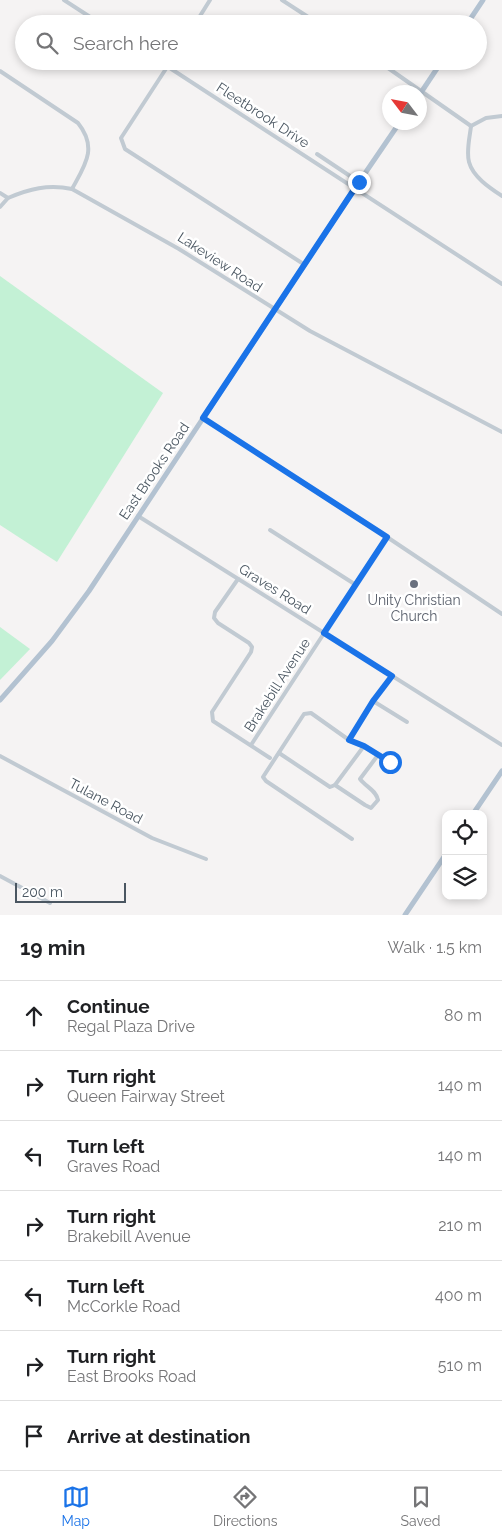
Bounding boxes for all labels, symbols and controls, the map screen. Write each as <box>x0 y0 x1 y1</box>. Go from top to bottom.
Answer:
search box <box>15 15 487 70</box>
icon: search <box>33 29 61 57</box>
text: Search here <box>73 32 179 54</box>
street label: Fleetbrook Drive <box>214 79 312 151</box>
north arrow <box>382 85 427 130</box>
route end <box>348 171 371 194</box>
street label: Lakeview Road <box>175 229 265 295</box>
street label: East Brooks Road <box>116 420 192 522</box>
street label: Graves Road <box>236 561 314 617</box>
marker: Unity Christian Church <box>408 578 420 590</box>
place label: Unity Christian Church <box>367 592 461 624</box>
street label: Brakebill Avenue <box>241 635 313 735</box>
route start <box>379 751 402 774</box>
street label: Tulane Road <box>67 775 145 827</box>
map controls <box>442 810 487 900</box>
button: locate <box>442 810 487 855</box>
button: layers <box>442 855 487 900</box>
scale bar <box>15 880 126 903</box>
text: 200 m <box>22 884 63 900</box>
text: 19 min <box>20 935 85 960</box>
text: Walk · 1.5 km <box>388 938 482 957</box>
text: Continue <box>67 995 150 1017</box>
icon: ahead <box>20 1002 48 1030</box>
text: 80 m <box>444 1006 482 1025</box>
text: Regal Plaza Drive <box>67 1017 195 1036</box>
text: Turn right <box>67 1065 156 1087</box>
icon: right <box>20 1072 48 1100</box>
text: 140 m <box>438 1076 482 1095</box>
text: Queen Fairway Street <box>67 1087 225 1106</box>
text: Turn left <box>67 1135 144 1157</box>
icon: left <box>20 1142 48 1170</box>
text: 140 m <box>438 1146 482 1165</box>
text: Graves Road <box>67 1157 160 1176</box>
text: Turn right <box>67 1205 156 1227</box>
icon: right <box>20 1212 48 1240</box>
text: 210 m <box>438 1216 482 1235</box>
text: Brakebill Avenue <box>67 1227 191 1246</box>
text: Turn left <box>67 1275 144 1297</box>
icon: left <box>20 1282 48 1310</box>
text: 400 m <box>435 1286 482 1305</box>
text: McCorkle Road <box>67 1297 180 1316</box>
text: Turn right <box>67 1345 156 1367</box>
icon: right <box>20 1352 48 1380</box>
text: 510 m <box>438 1356 482 1375</box>
text: East Brooks Road <box>67 1367 196 1386</box>
icon: arrive <box>20 1422 48 1450</box>
text: Arrive at destination <box>67 1425 251 1447</box>
tab: Map <box>61 1483 90 1529</box>
tab: Directions <box>213 1483 278 1529</box>
tab: Saved <box>400 1483 441 1529</box>

